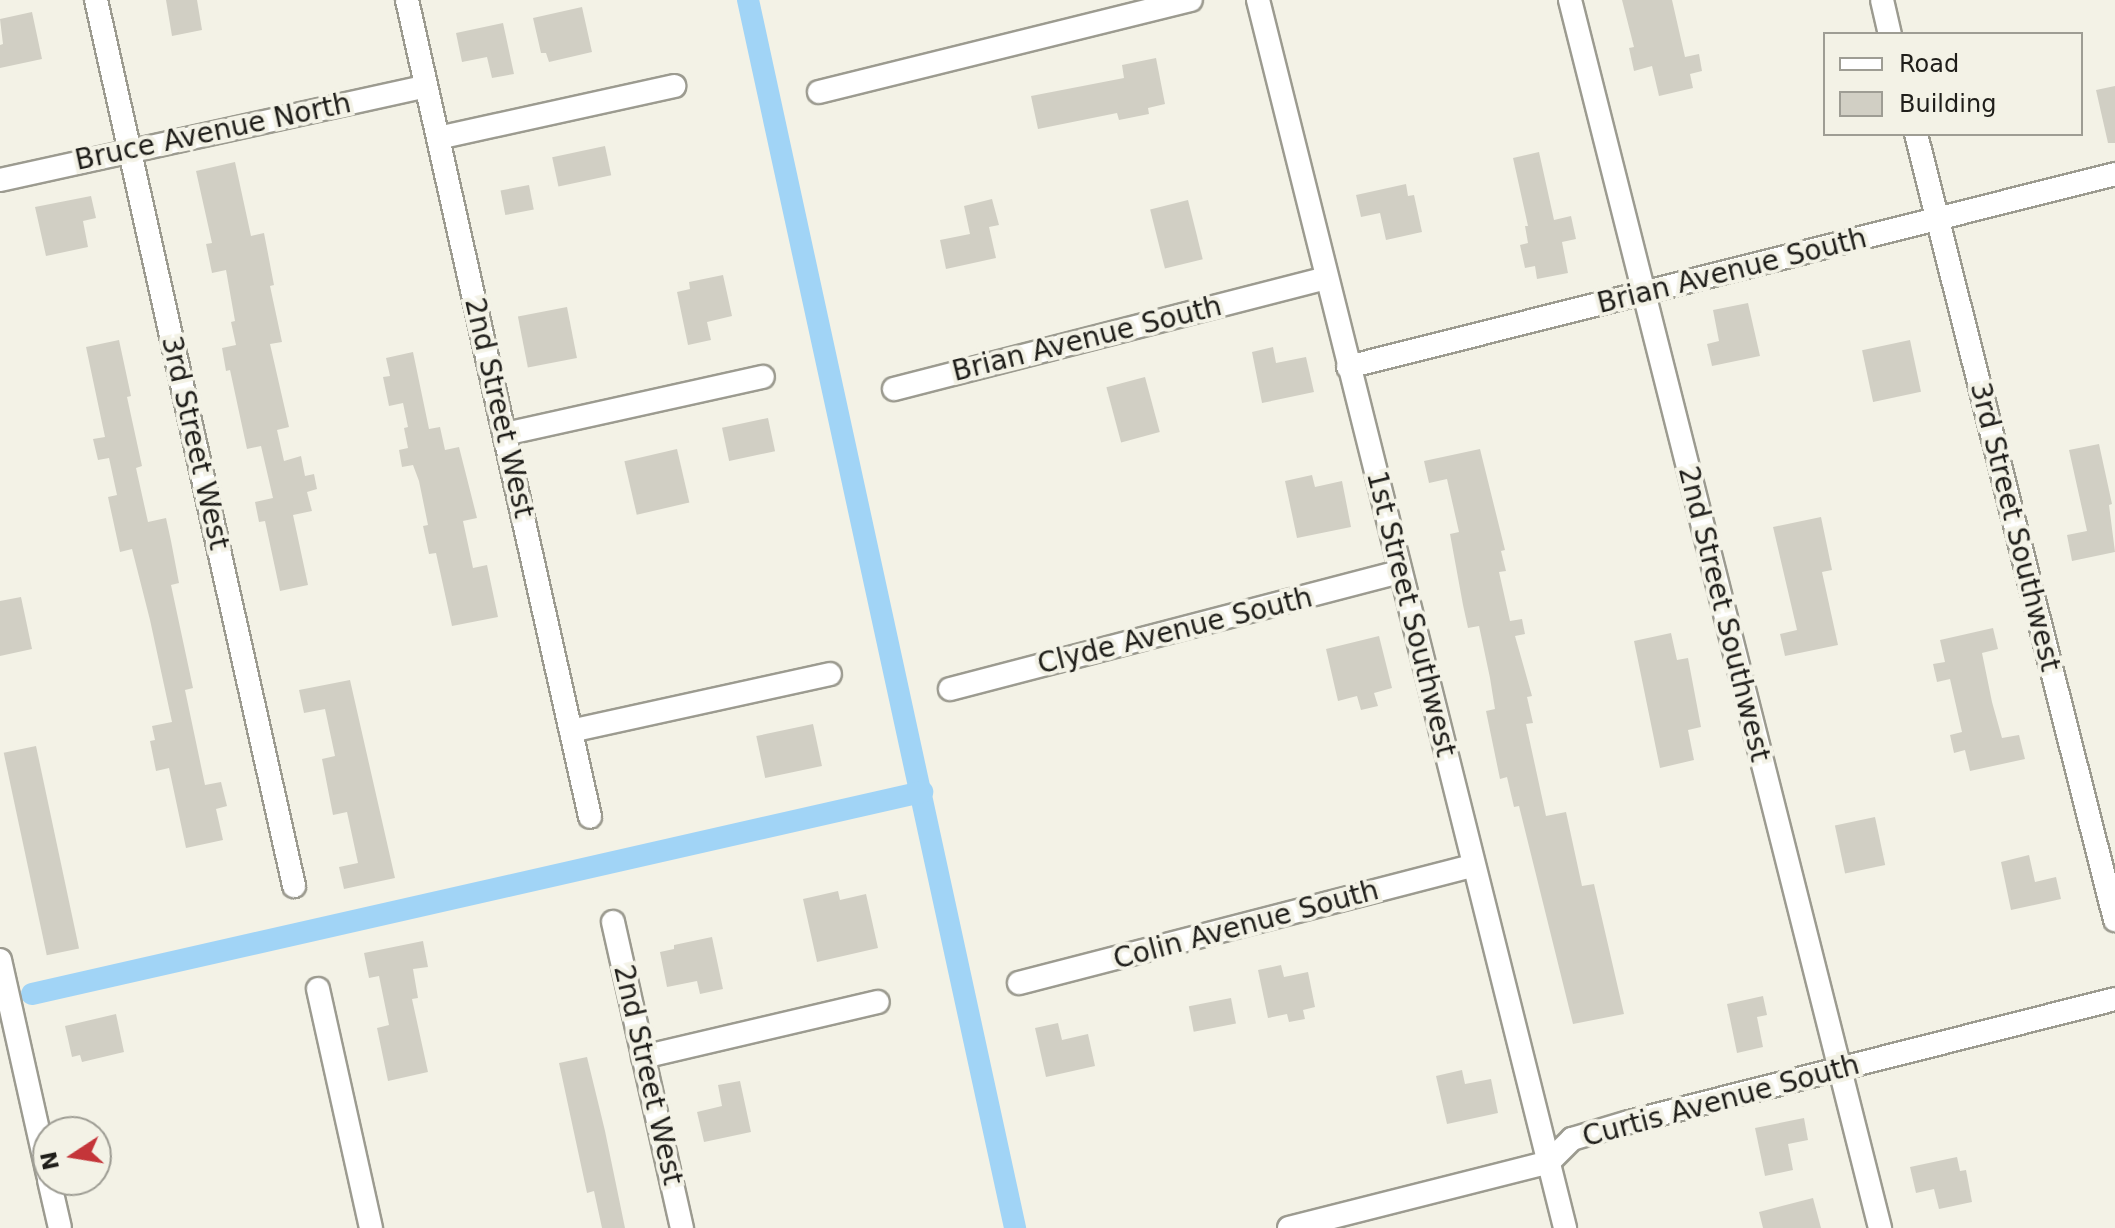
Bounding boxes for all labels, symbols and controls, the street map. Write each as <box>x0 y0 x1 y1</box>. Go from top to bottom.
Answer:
legend <box>1823 32 2083 136</box>
text: Road <box>1899 50 1959 78</box>
street label: Bruce Avenue North <box>72 86 354 178</box>
text: Building <box>1899 90 1996 118</box>
street label: Brian Avenue South <box>1594 221 1870 321</box>
street label: Brian Avenue South <box>949 289 1225 389</box>
street label: 2nd Street West <box>457 295 541 521</box>
street label: 3rd Street West <box>154 333 236 553</box>
street label: 3rd Street Southwest <box>1963 379 2067 675</box>
street label: 2nd Street Southwest <box>1671 463 1777 765</box>
street label: 1st Street Southwest <box>1359 468 1463 760</box>
street label: Clyde Avenue South <box>1034 581 1316 681</box>
street label: Colin Avenue South <box>1110 873 1382 977</box>
street label: 2nd Street West <box>606 962 690 1188</box>
street label: Curtis Avenue South <box>1579 1048 1863 1154</box>
north arrow <box>32 1116 112 1196</box>
text: N <box>36 1149 64 1172</box>

